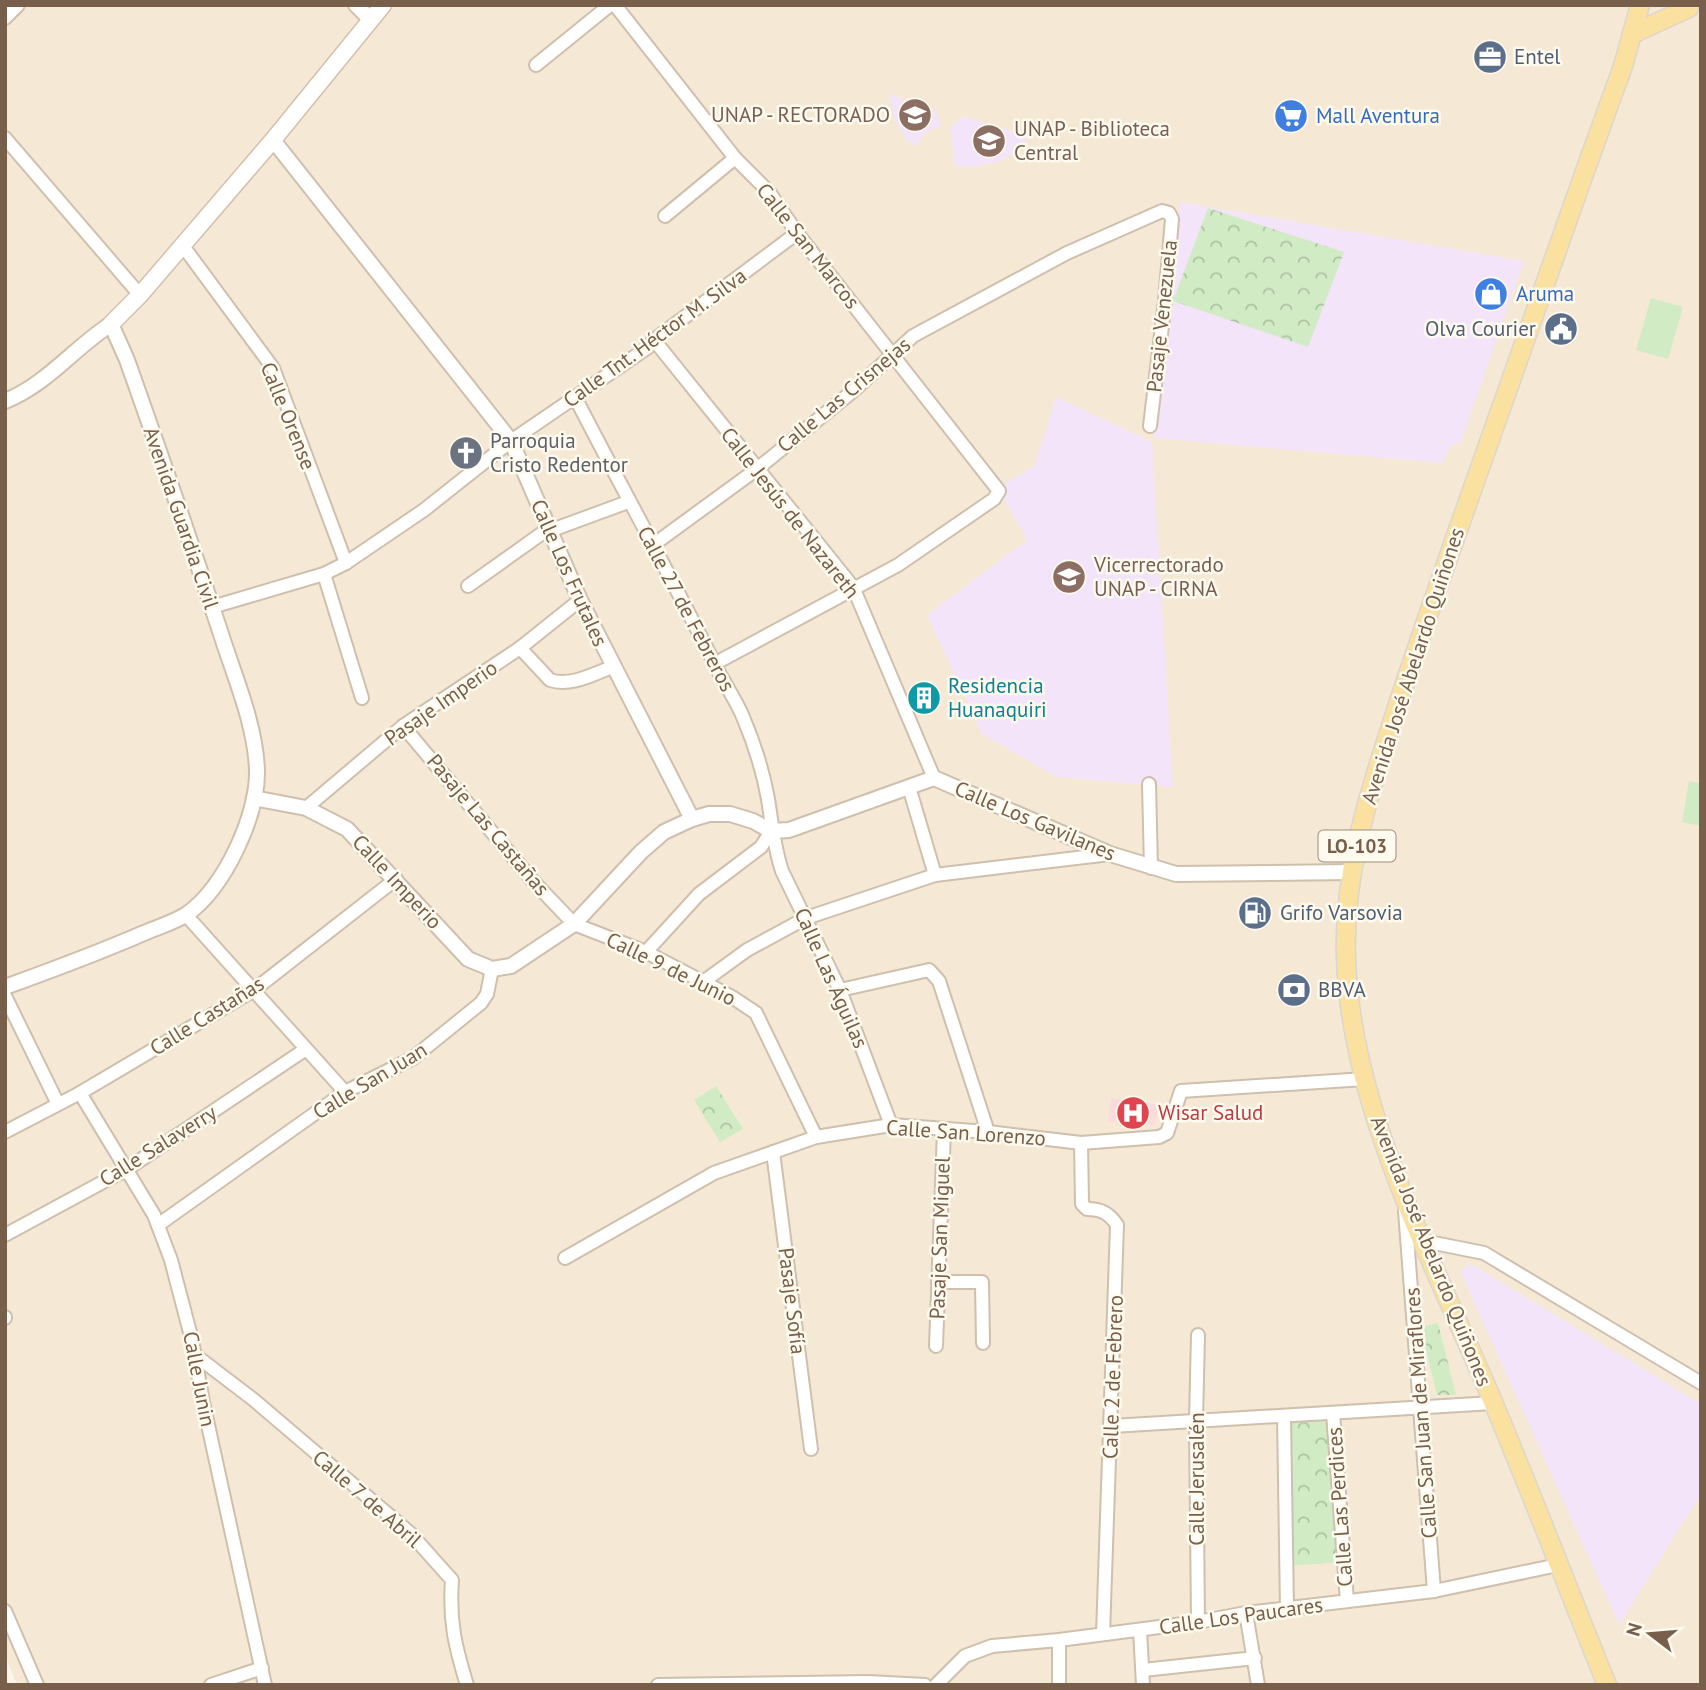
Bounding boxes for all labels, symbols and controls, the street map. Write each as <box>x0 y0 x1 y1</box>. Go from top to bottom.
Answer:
office icon: Entel <box>1471 38 1509 76</box>
place label: Entel <box>1514 43 1560 70</box>
school or university icon: UNAP - RECTORADO <box>896 96 934 134</box>
supermarket icon: Mall Aventura <box>1272 97 1310 135</box>
place label: UNAP - RECTORADO <box>711 101 890 128</box>
place label: Mall Aventura <box>1316 102 1440 129</box>
place label: UNAP - Biblioteca Central <box>1014 115 1170 166</box>
school or university icon: UNAP - Biblioteca Central <box>970 122 1008 160</box>
street label: Calle San Marcos <box>751 177 866 314</box>
street label: Pasaje Venezuela <box>1140 238 1183 394</box>
street label: Calle Tnt. Héctor M. Silva <box>558 262 752 413</box>
shop icon: Aruma <box>1472 275 1510 313</box>
place label: Aruma <box>1516 280 1574 307</box>
public building icon: Olva Courier <box>1542 310 1580 348</box>
place label: Olva Courier <box>1425 315 1536 342</box>
street label: Calle Las Crisnejas <box>771 331 916 458</box>
street label: Calle Orense <box>255 358 322 474</box>
street label: Calle Jesús de Nazareth <box>715 422 866 604</box>
street label: Avenida Guardia Civil <box>138 423 225 612</box>
place label: Parroquia Cristo Redentor <box>490 427 628 478</box>
church icon: Parroquia Cristo Redentor <box>447 434 485 472</box>
street label: Calle Los Frutales <box>525 495 614 651</box>
street label: Calle 27 de Febreros <box>631 521 741 696</box>
street label: Avenida José Abelardo Quiñones <box>1355 524 1470 808</box>
place label: Vicerrectorado UNAP - CIRNA <box>1093 551 1224 602</box>
school or university icon: Vicerrectorado UNAP - CIRNA <box>1050 558 1088 596</box>
street label: Pasaje Imperio <box>379 654 502 751</box>
place label: Residencia Huanaquiri <box>948 672 1047 723</box>
building icon: Residencia Huanaquiri <box>905 679 943 717</box>
street label: Pasaje Las Castañas <box>421 748 556 901</box>
street label: Calle Los Gavilanes <box>951 774 1120 867</box>
street label: Calle Imperio <box>347 829 448 935</box>
road number: LO-103 <box>1318 831 1396 862</box>
fuel station icon: Grifo Varsovia <box>1236 894 1274 932</box>
place label: Grifo Varsovia <box>1280 899 1403 926</box>
street label: Calle Las Águilas <box>788 903 874 1052</box>
street label: Calle 9 de Junio <box>602 926 741 1012</box>
street label: Calle Castañas <box>145 970 269 1061</box>
bank icon: BBVA <box>1275 971 1313 1009</box>
place label: BBVA <box>1318 976 1367 1003</box>
street label: Calle San Juan <box>308 1036 432 1125</box>
hospital icon: Wisar Salud <box>1114 1094 1152 1132</box>
street label: Calle Salaverry <box>94 1099 222 1192</box>
place label: Wisar Salud <box>1158 1099 1263 1126</box>
street label: Avenida José Abelardo Quiñones <box>1365 1112 1498 1390</box>
street label: Calle San Lorenzo <box>885 1113 1047 1152</box>
street label: Pasaje San Miguel <box>923 1156 956 1320</box>
street label: Pasaje Sofía <box>773 1246 812 1356</box>
street label: Calle San Juan de Miraflores <box>1398 1287 1443 1540</box>
street label: Calle 2 de Febrero <box>1096 1294 1129 1460</box>
street label: Calle Junin <box>177 1329 222 1429</box>
street label: Calle Jerusalén <box>1183 1412 1210 1546</box>
street label: Calle Las Perdices <box>1320 1426 1359 1588</box>
street label: Calle 7 de Abril <box>307 1444 427 1553</box>
street label: Calle Los Paucares <box>1157 1591 1325 1640</box>
north arrow <box>1615 1599 1685 1669</box>
text: N <box>1620 1620 1647 1639</box>

